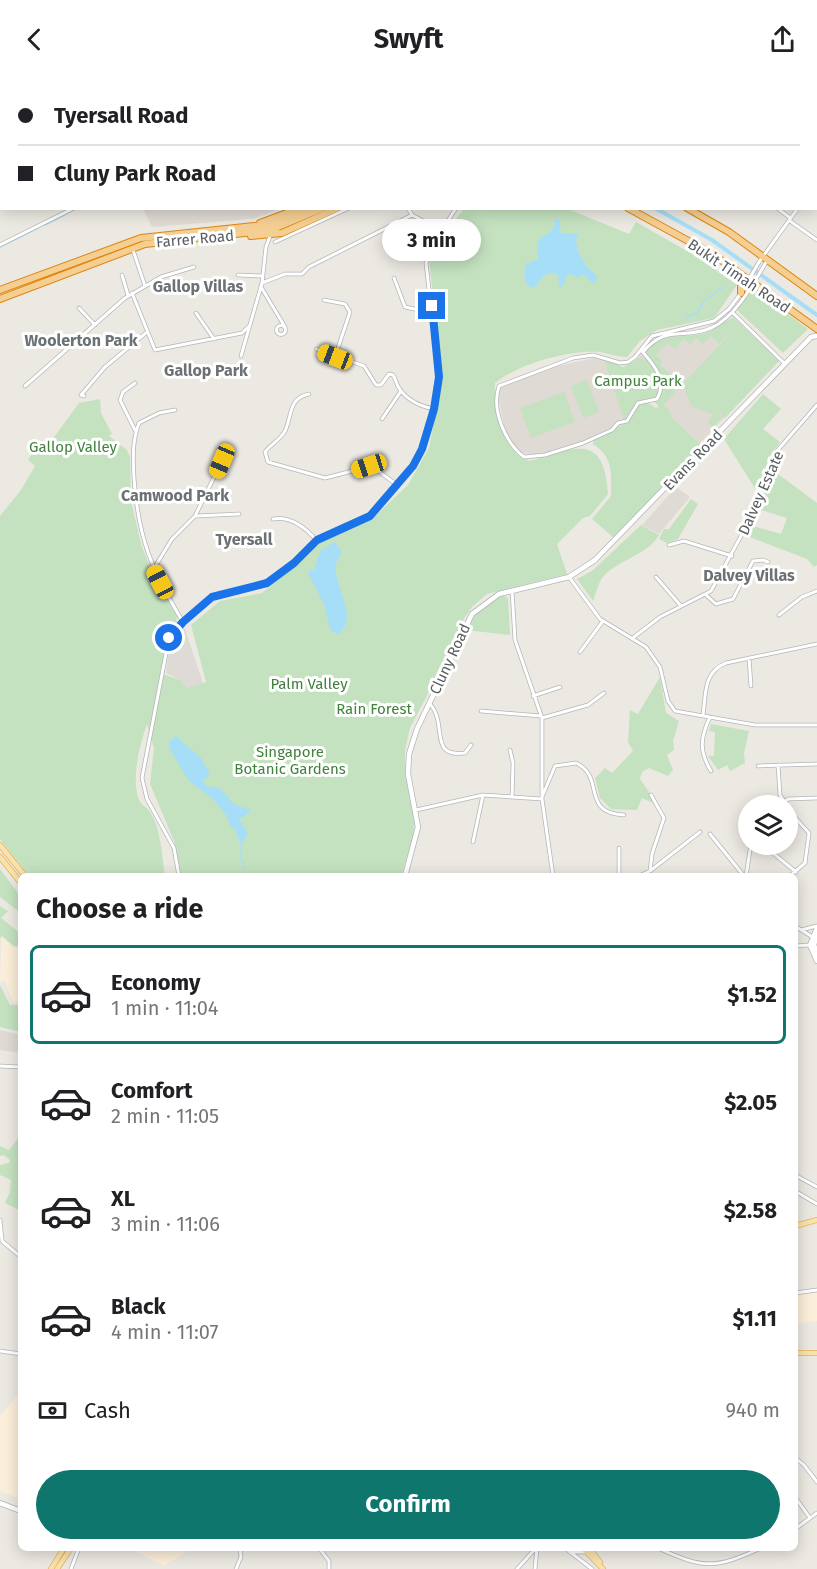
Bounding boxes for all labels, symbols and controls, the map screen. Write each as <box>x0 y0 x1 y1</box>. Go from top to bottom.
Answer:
icon: back <box>18 23 51 56</box>
text: Swyft <box>374 23 443 55</box>
icon: share <box>766 23 799 56</box>
text: Tyersall Road <box>54 102 189 129</box>
text: Cluny Park Road <box>54 160 216 187</box>
callout: 3 min <box>382 219 482 261</box>
street label: Farrer Road <box>155 227 235 251</box>
text: 3 min <box>407 228 456 252</box>
street label: Bukit Timah Road <box>684 235 794 317</box>
district label: Gallop Villas <box>153 277 243 296</box>
route end <box>418 292 445 319</box>
district label: Woolerton Park <box>24 331 138 350</box>
car <box>315 342 355 372</box>
district label: Gallop Park <box>164 361 248 380</box>
park label: Campus Park <box>594 372 682 390</box>
street label: Evans Road <box>660 426 726 494</box>
park label: Gallop Valley <box>29 438 118 456</box>
car <box>207 441 237 481</box>
street label: Dalvey Estate <box>734 448 788 538</box>
car <box>349 452 389 480</box>
district label: Camwood Park <box>121 486 229 505</box>
district label: Tyersall <box>216 530 273 549</box>
car <box>144 562 176 602</box>
district label: Dalvey Villas <box>703 566 795 585</box>
street label: Cluny Road <box>426 621 474 697</box>
route start <box>155 624 182 651</box>
park label: Palm Valley <box>270 675 348 693</box>
park label: Rain Forest <box>336 700 412 718</box>
park label: Singapore Botanic Gardens <box>234 743 346 778</box>
map controls <box>738 795 798 855</box>
button: layers <box>738 795 798 855</box>
text: Choose a ride <box>36 893 203 925</box>
icon: car <box>39 968 93 1022</box>
text: Economy <box>111 969 200 996</box>
text: $1.52 <box>727 981 777 1008</box>
text: 1 min · 11:04 <box>111 996 219 1020</box>
icon: car <box>39 1076 93 1130</box>
text: Comfort <box>111 1077 192 1104</box>
text: $2.05 <box>724 1089 777 1116</box>
text: 2 min · 11:05 <box>111 1104 219 1128</box>
icon: car <box>39 1184 93 1238</box>
text: XL <box>111 1185 135 1212</box>
text: $2.58 <box>724 1197 777 1224</box>
text: 3 min · 11:06 <box>111 1212 220 1236</box>
icon: car <box>39 1292 93 1346</box>
text: Black <box>111 1293 166 1320</box>
text: $1.11 <box>732 1305 777 1332</box>
text: 4 min · 11:07 <box>111 1320 218 1344</box>
icon: cash <box>36 1394 69 1427</box>
text: Cash <box>84 1397 131 1424</box>
text: 940 m <box>725 1398 780 1422</box>
button: Confirm <box>36 1470 780 1539</box>

